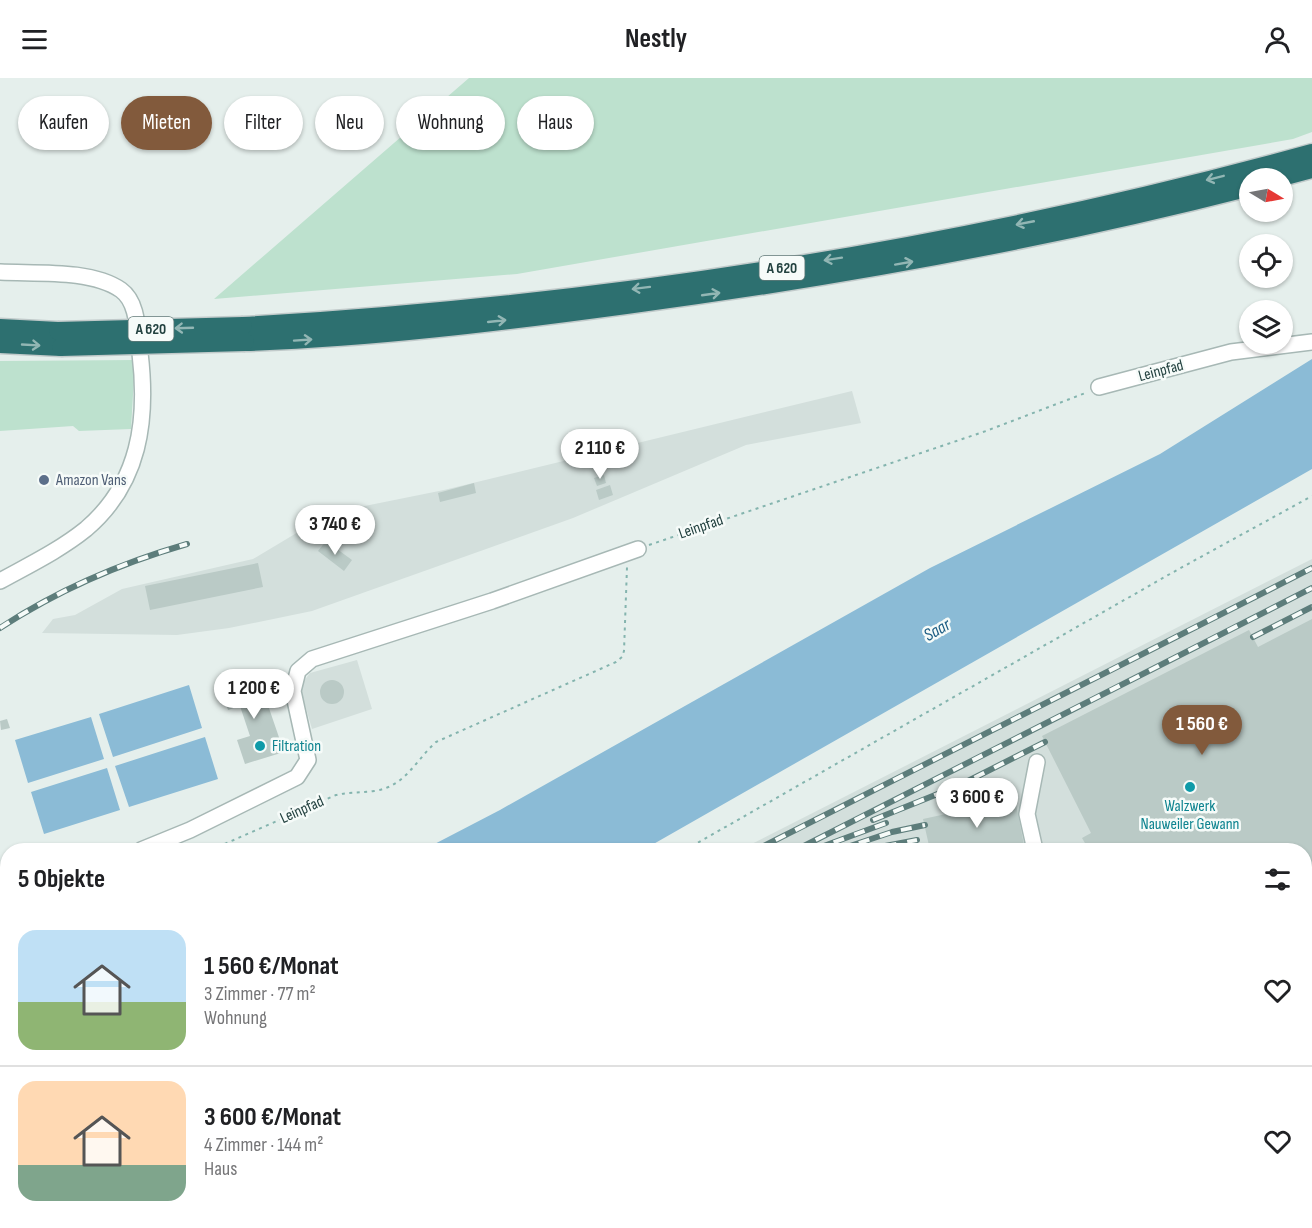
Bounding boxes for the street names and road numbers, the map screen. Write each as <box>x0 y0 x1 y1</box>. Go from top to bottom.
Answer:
road number: A 620 <box>760 256 804 280</box>
road number: A 620 <box>128 317 174 341</box>
street label: Leinpfad <box>1136 356 1186 386</box>
street label: Leinpfad <box>676 511 726 543</box>
street label: Leinpfad <box>277 792 327 828</box>

